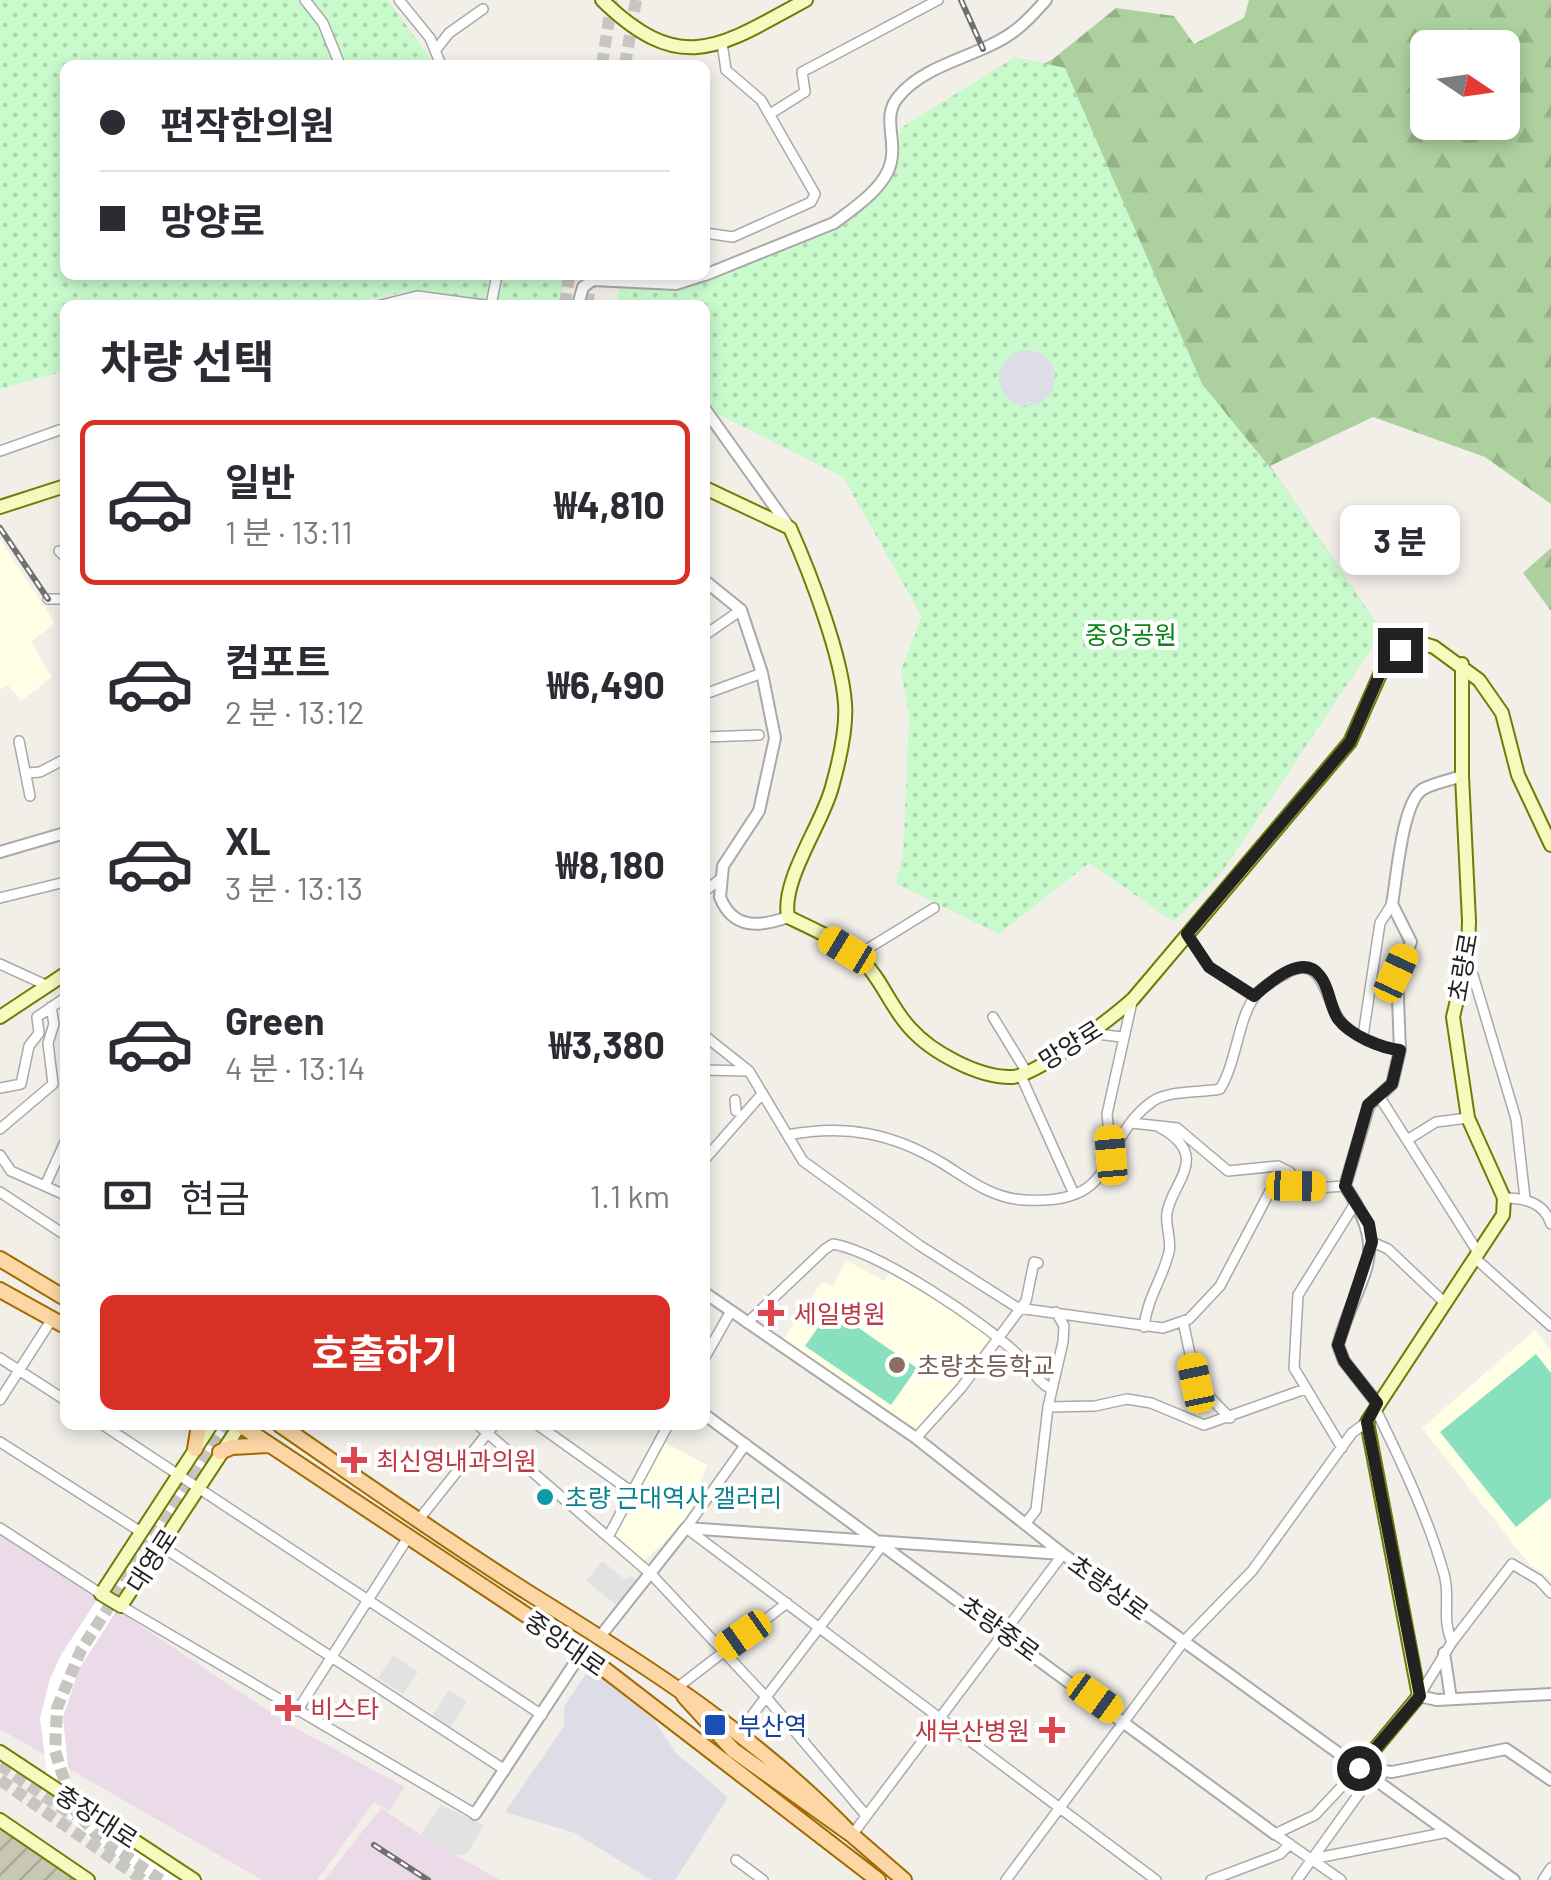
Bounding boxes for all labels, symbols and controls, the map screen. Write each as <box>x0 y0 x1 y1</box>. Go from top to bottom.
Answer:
north arrow <box>1410 30 1520 140</box>
map controls <box>1410 30 1520 140</box>
text: 편작한의원 <box>160 101 335 147</box>
text: 망양로 <box>160 197 265 243</box>
text: 차량 선택 <box>100 333 275 387</box>
icon: car <box>105 458 195 548</box>
text: 일반 <box>225 458 295 504</box>
text: ₩4,810 <box>554 481 665 527</box>
callout: 3 분 <box>1340 505 1460 575</box>
text: 1 분 · 13:11 <box>225 512 353 550</box>
text: 3 분 <box>1373 521 1427 559</box>
park label: 중앙공원 <box>1085 619 1177 649</box>
route end <box>1378 628 1423 673</box>
icon: car <box>105 638 195 728</box>
text: 컴포트 <box>225 638 330 684</box>
text: ₩6,490 <box>547 661 665 707</box>
text: 2 분 · 13:12 <box>225 692 364 730</box>
text: XL <box>225 817 271 863</box>
icon: car <box>105 818 195 908</box>
text: ₩8,180 <box>556 841 665 887</box>
text: 3 분 · 13:13 <box>225 868 363 906</box>
car <box>814 922 880 978</box>
street label: 초량로 <box>1441 930 1483 1004</box>
car <box>1370 939 1422 1007</box>
text: Green <box>225 997 325 1043</box>
icon: car <box>105 998 195 1088</box>
street label: 망양로 <box>1033 1013 1107 1075</box>
text: ₩3,380 <box>549 1021 665 1067</box>
text: 4 분 · 13:14 <box>225 1048 365 1086</box>
car <box>1093 1124 1129 1186</box>
icon: cash <box>100 1168 155 1223</box>
car <box>1266 1170 1326 1202</box>
text: 현금 <box>180 1174 250 1220</box>
text: 1.1 km <box>590 1176 670 1214</box>
button: 호출하기 <box>100 1295 670 1410</box>
place label: 세일병원 <box>794 1298 886 1328</box>
marker: 세일병원 <box>758 1300 784 1326</box>
place label: 초량초등학교 <box>917 1350 1055 1380</box>
car <box>1175 1351 1217 1415</box>
marker: 초량초등학교 <box>886 1354 908 1376</box>
place label: 최신영내과의원 <box>376 1445 537 1475</box>
marker: 최신영내과의원 <box>341 1447 367 1473</box>
place label: 초량 근대역사 갤러리 <box>565 1482 782 1512</box>
marker: 초량 근대역사 갤러리 <box>534 1486 556 1508</box>
street label: 대영로 <box>120 1523 182 1597</box>
street label: 초량상로 <box>1063 1548 1155 1626</box>
street label: 초량중로 <box>954 1589 1046 1667</box>
street label: 중앙대로 <box>520 1604 612 1682</box>
car <box>710 1606 776 1664</box>
car <box>1062 1668 1128 1728</box>
place label: 비스타 <box>310 1693 379 1723</box>
marker: 비스타 <box>275 1695 301 1721</box>
place label: 부산역 <box>738 1710 807 1740</box>
marker: 부산역 <box>702 1712 728 1738</box>
place label: 새부산병원 <box>915 1715 1030 1745</box>
marker: 새부산병원 <box>1039 1717 1065 1743</box>
route start <box>1337 1746 1382 1791</box>
street label: 충장대로 <box>50 1778 144 1854</box>

